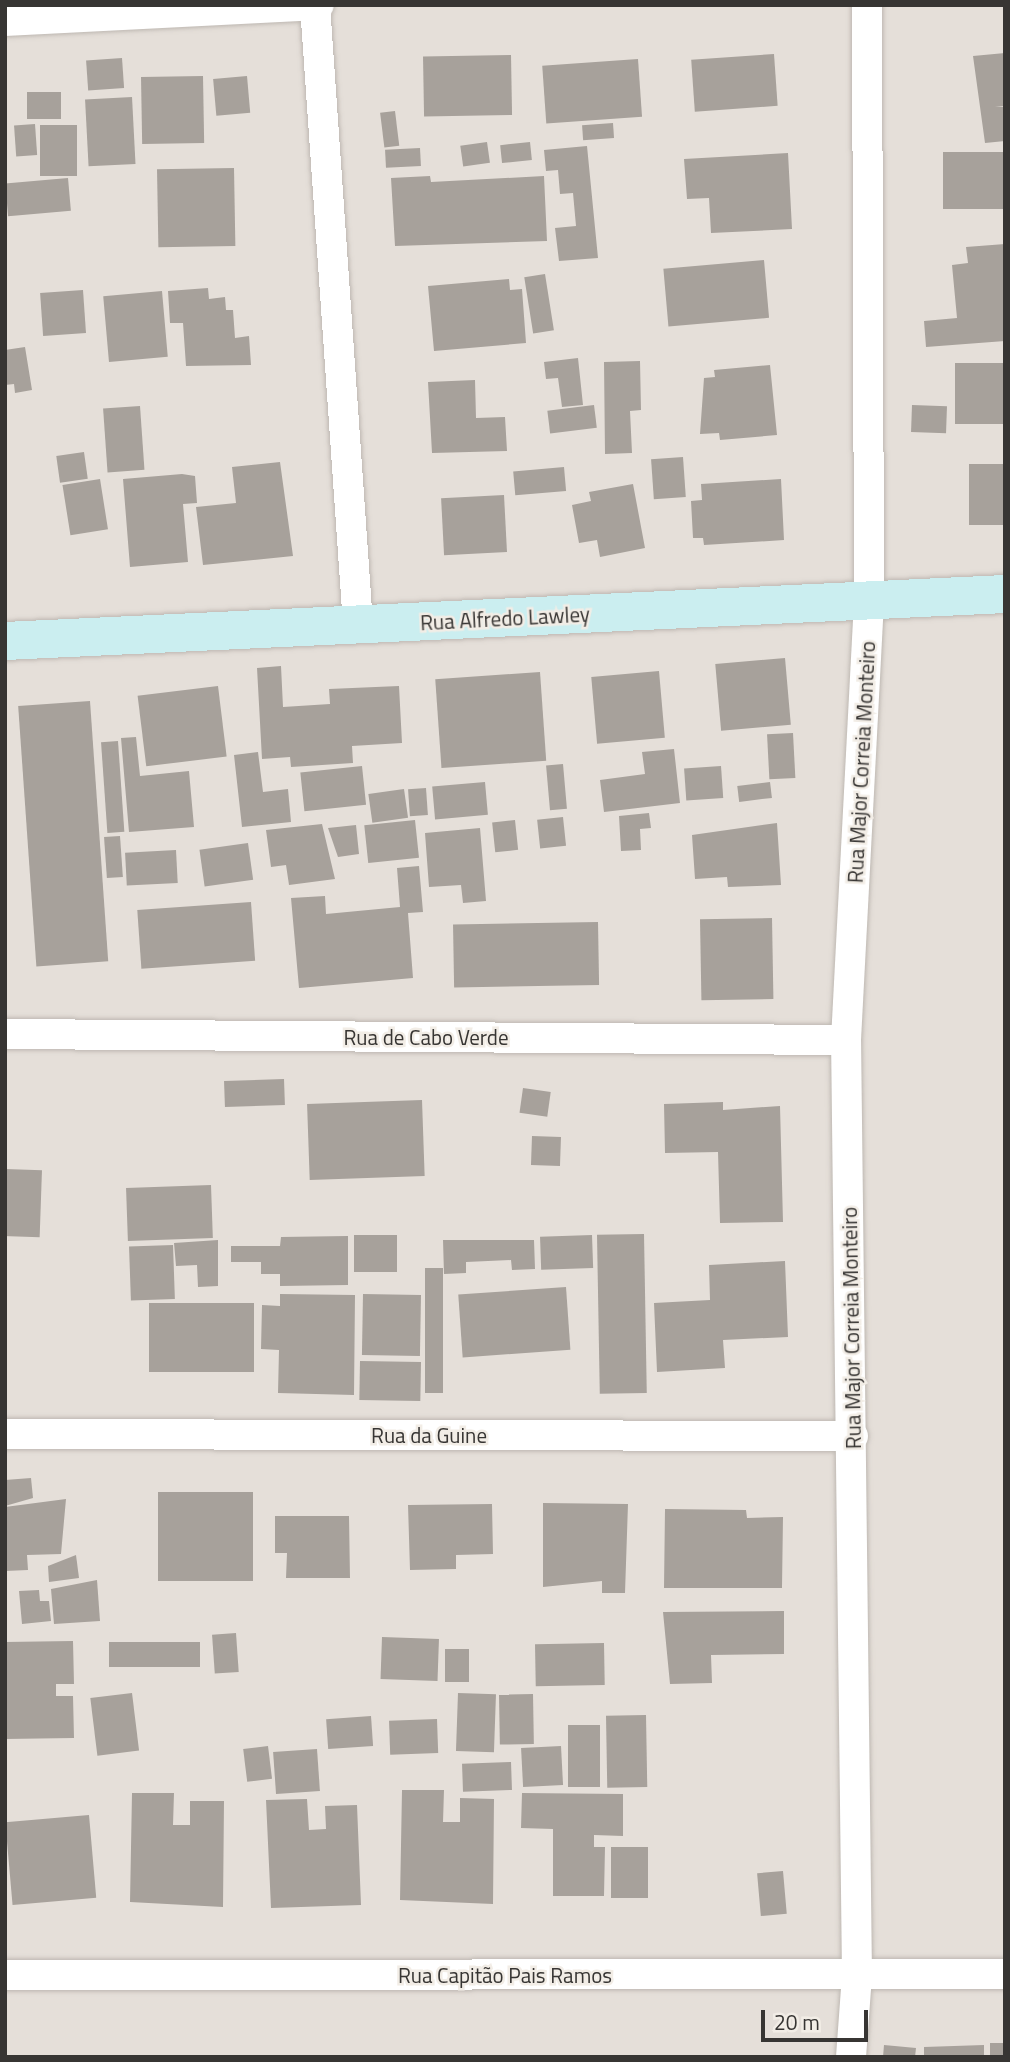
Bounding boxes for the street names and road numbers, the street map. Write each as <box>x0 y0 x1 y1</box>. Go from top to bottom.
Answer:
street label: Rua Alfredo Lawley <box>419 601 591 635</box>
street label: Rua Major Correia Monteiro <box>842 640 880 884</box>
street label: Rua de Cabo Verde <box>343 1024 509 1050</box>
street label: Rua Major Correia Monteiro <box>836 1207 866 1449</box>
street label: Rua da Guine <box>371 1422 487 1448</box>
street label: Rua Capitão Pais Ramos <box>398 1962 612 1988</box>

